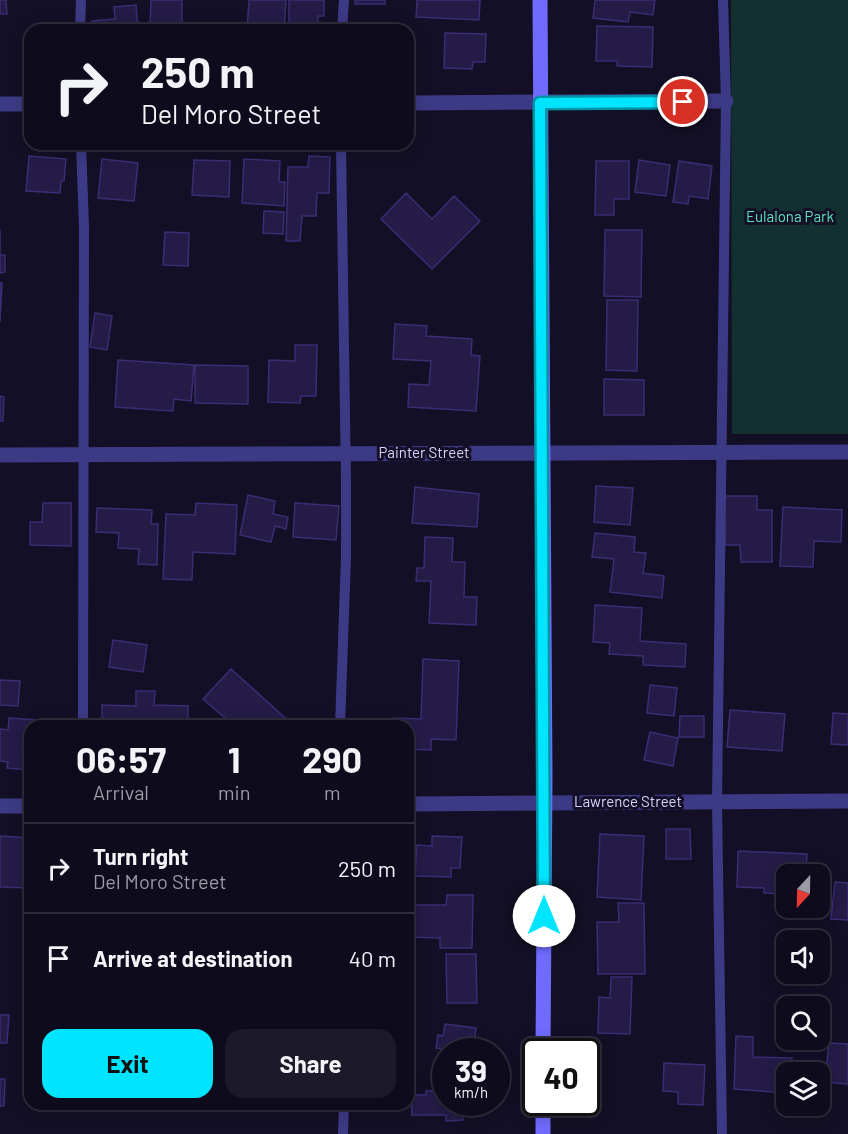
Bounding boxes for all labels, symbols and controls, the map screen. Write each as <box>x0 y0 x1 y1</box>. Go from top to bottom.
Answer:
text: 250 m <box>141 46 255 96</box>
icon: right <box>42 48 120 126</box>
pin <box>657 76 708 127</box>
icon: arrive <box>666 85 699 118</box>
text: Del Moro Street <box>141 97 321 129</box>
park label: Eulalona Park <box>746 207 835 225</box>
street label: Painter Street <box>378 443 470 461</box>
text: 06:57 <box>76 737 166 780</box>
text: 1 <box>228 737 241 780</box>
text: 290 <box>302 737 362 780</box>
text: Arrival <box>93 780 149 804</box>
text: min <box>218 780 250 804</box>
text: m <box>324 780 340 804</box>
street label: Lawrence Street <box>574 792 682 810</box>
text: Turn right <box>93 843 188 869</box>
icon: right <box>42 852 75 885</box>
text: 250 m <box>338 855 396 881</box>
north arrow <box>776 864 830 918</box>
map controls <box>776 864 830 1116</box>
text: Del Moro Street <box>93 869 227 893</box>
position arrow <box>512 884 576 948</box>
button: sound <box>776 930 830 984</box>
icon: arrive <box>42 942 75 975</box>
text: Arrive at destination <box>93 945 292 971</box>
text: 40 m <box>349 945 396 971</box>
button: search <box>776 996 830 1050</box>
button: Exit <box>42 1029 213 1098</box>
button: Share <box>225 1029 396 1098</box>
speed limit sign: 40 <box>522 1038 600 1116</box>
text: 39 <box>455 1052 487 1088</box>
button: layers <box>776 1062 830 1116</box>
text: km/h <box>454 1083 488 1101</box>

